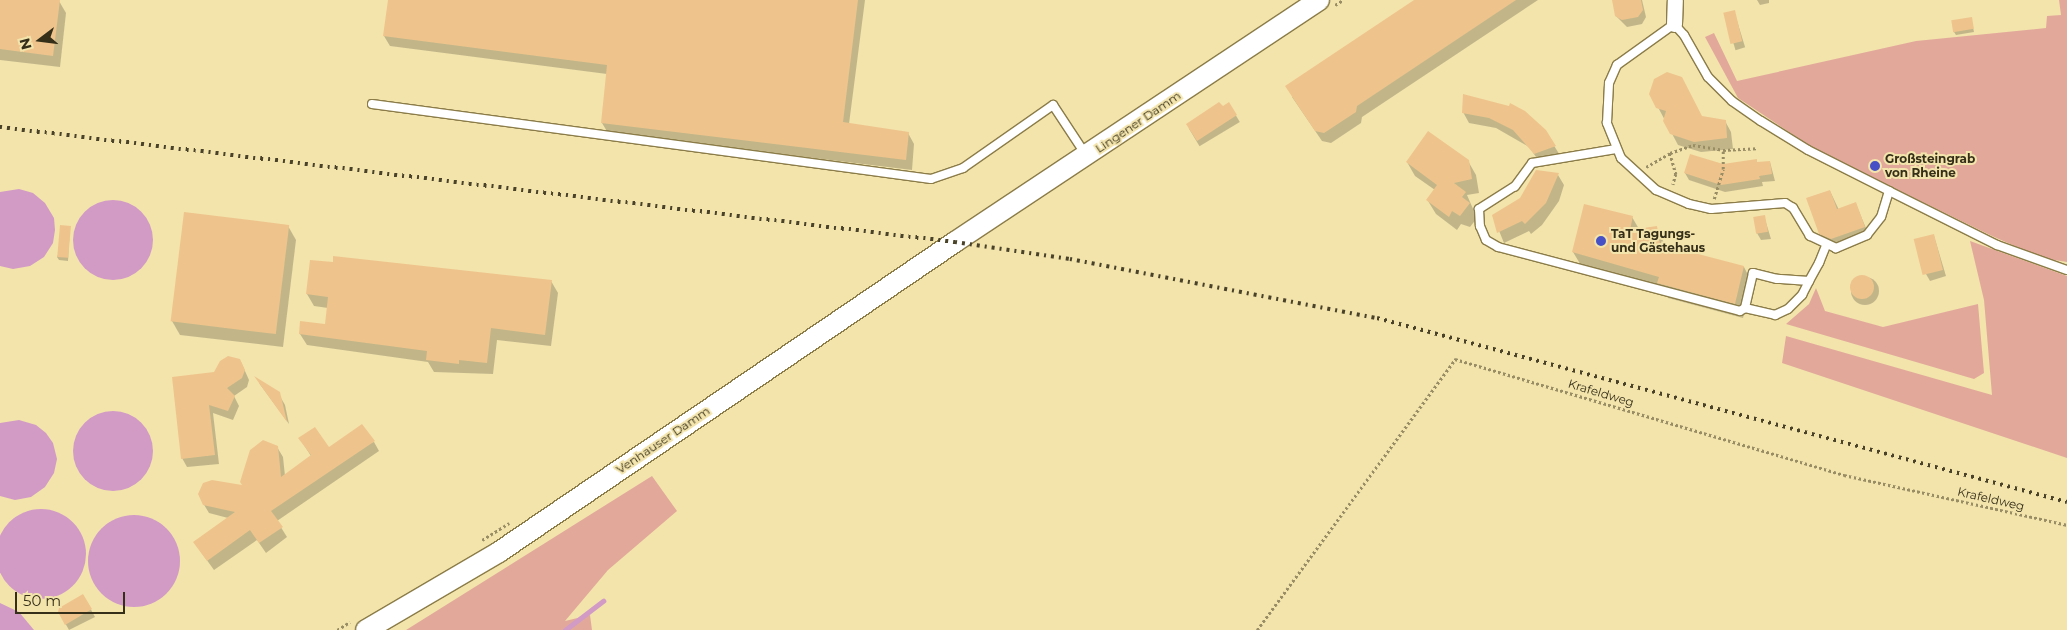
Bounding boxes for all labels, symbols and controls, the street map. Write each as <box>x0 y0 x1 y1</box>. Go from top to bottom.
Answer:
north arrow <box>15 15 65 65</box>
text: N <box>15 36 36 52</box>
street label: Lingener Damm <box>1093 88 1183 156</box>
place label: Großsteingrab von Rheine <box>1885 152 1975 180</box>
marker: Großsteingrab von Rheine <box>1869 160 1881 172</box>
place label: TaT Tagungs- und Gästehaus <box>1611 227 1705 255</box>
marker: TaT Tagungs- und Gästehaus <box>1595 235 1607 247</box>
street label: Krafeldweg <box>1566 376 1636 410</box>
street label: Venhauser Damm <box>613 403 713 477</box>
street label: Krafeldweg <box>1956 484 2026 514</box>
scale bar <box>18 582 128 614</box>
text: 50 m <box>23 591 61 610</box>

